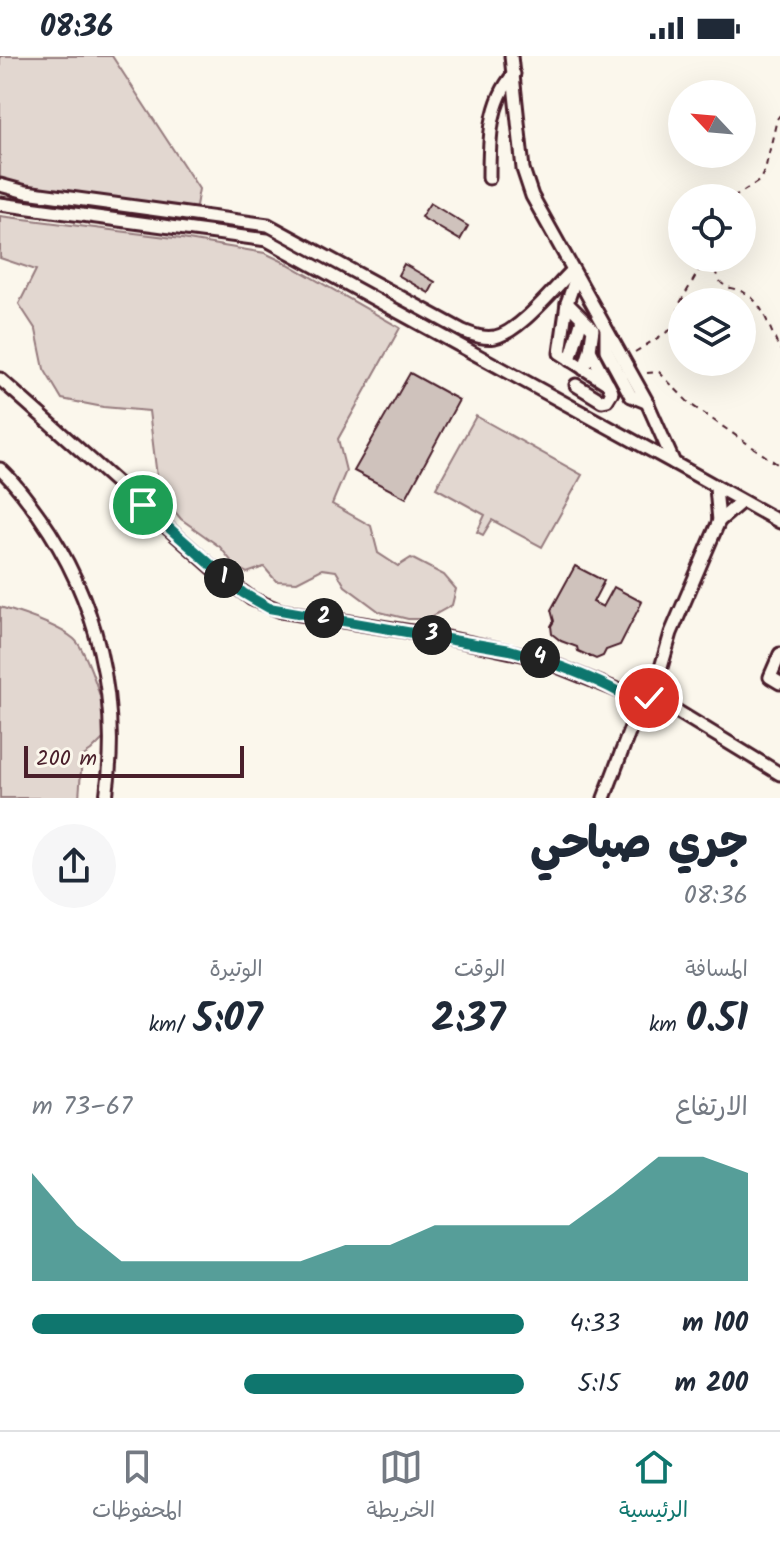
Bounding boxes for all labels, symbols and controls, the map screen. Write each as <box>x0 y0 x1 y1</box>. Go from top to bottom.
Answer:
text: 08:36 <box>40 4 113 52</box>
north arrow <box>668 80 756 168</box>
map controls <box>668 80 756 376</box>
button: locate <box>668 184 756 272</box>
button: layers <box>668 288 756 376</box>
pin <box>109 471 177 539</box>
icon: arrive <box>121 483 165 527</box>
pin: 1 <box>204 558 244 598</box>
text: 1 <box>221 560 227 595</box>
pin: 2 <box>304 598 344 638</box>
text: 2 <box>318 600 330 635</box>
pin: 3 <box>412 615 452 655</box>
text: 3 <box>426 617 438 652</box>
pin: 4 <box>520 638 560 678</box>
text: 4 <box>534 640 546 675</box>
pin <box>615 664 683 732</box>
icon: check <box>627 676 671 720</box>
scale bar <box>24 742 244 778</box>
text: 200 m <box>36 742 97 777</box>
text: جري صباحي <box>530 810 748 880</box>
button: share <box>32 824 116 908</box>
text: 08:36 <box>684 875 748 917</box>
text: الوتيرة <box>210 953 263 988</box>
text: الوقت <box>454 953 505 988</box>
text: المسافة <box>685 953 748 988</box>
text: 5:07 <box>193 988 263 1052</box>
text: 2:37 <box>431 988 505 1052</box>
text: 0.51 <box>686 988 748 1052</box>
text: /km <box>149 1008 193 1043</box>
text: km <box>649 1008 686 1043</box>
text: 67–73 m <box>32 1086 132 1128</box>
text: الارتفاع <box>675 1087 748 1129</box>
text: 4:33 <box>570 1303 620 1345</box>
text: 100 m <box>682 1303 748 1345</box>
text: 5:15 <box>578 1363 620 1405</box>
text: 200 m <box>675 1363 748 1405</box>
tab: المحفوظات <box>92 1445 183 1529</box>
tab: الخريطة <box>366 1445 435 1529</box>
tab: الرئيسية <box>619 1445 688 1529</box>

